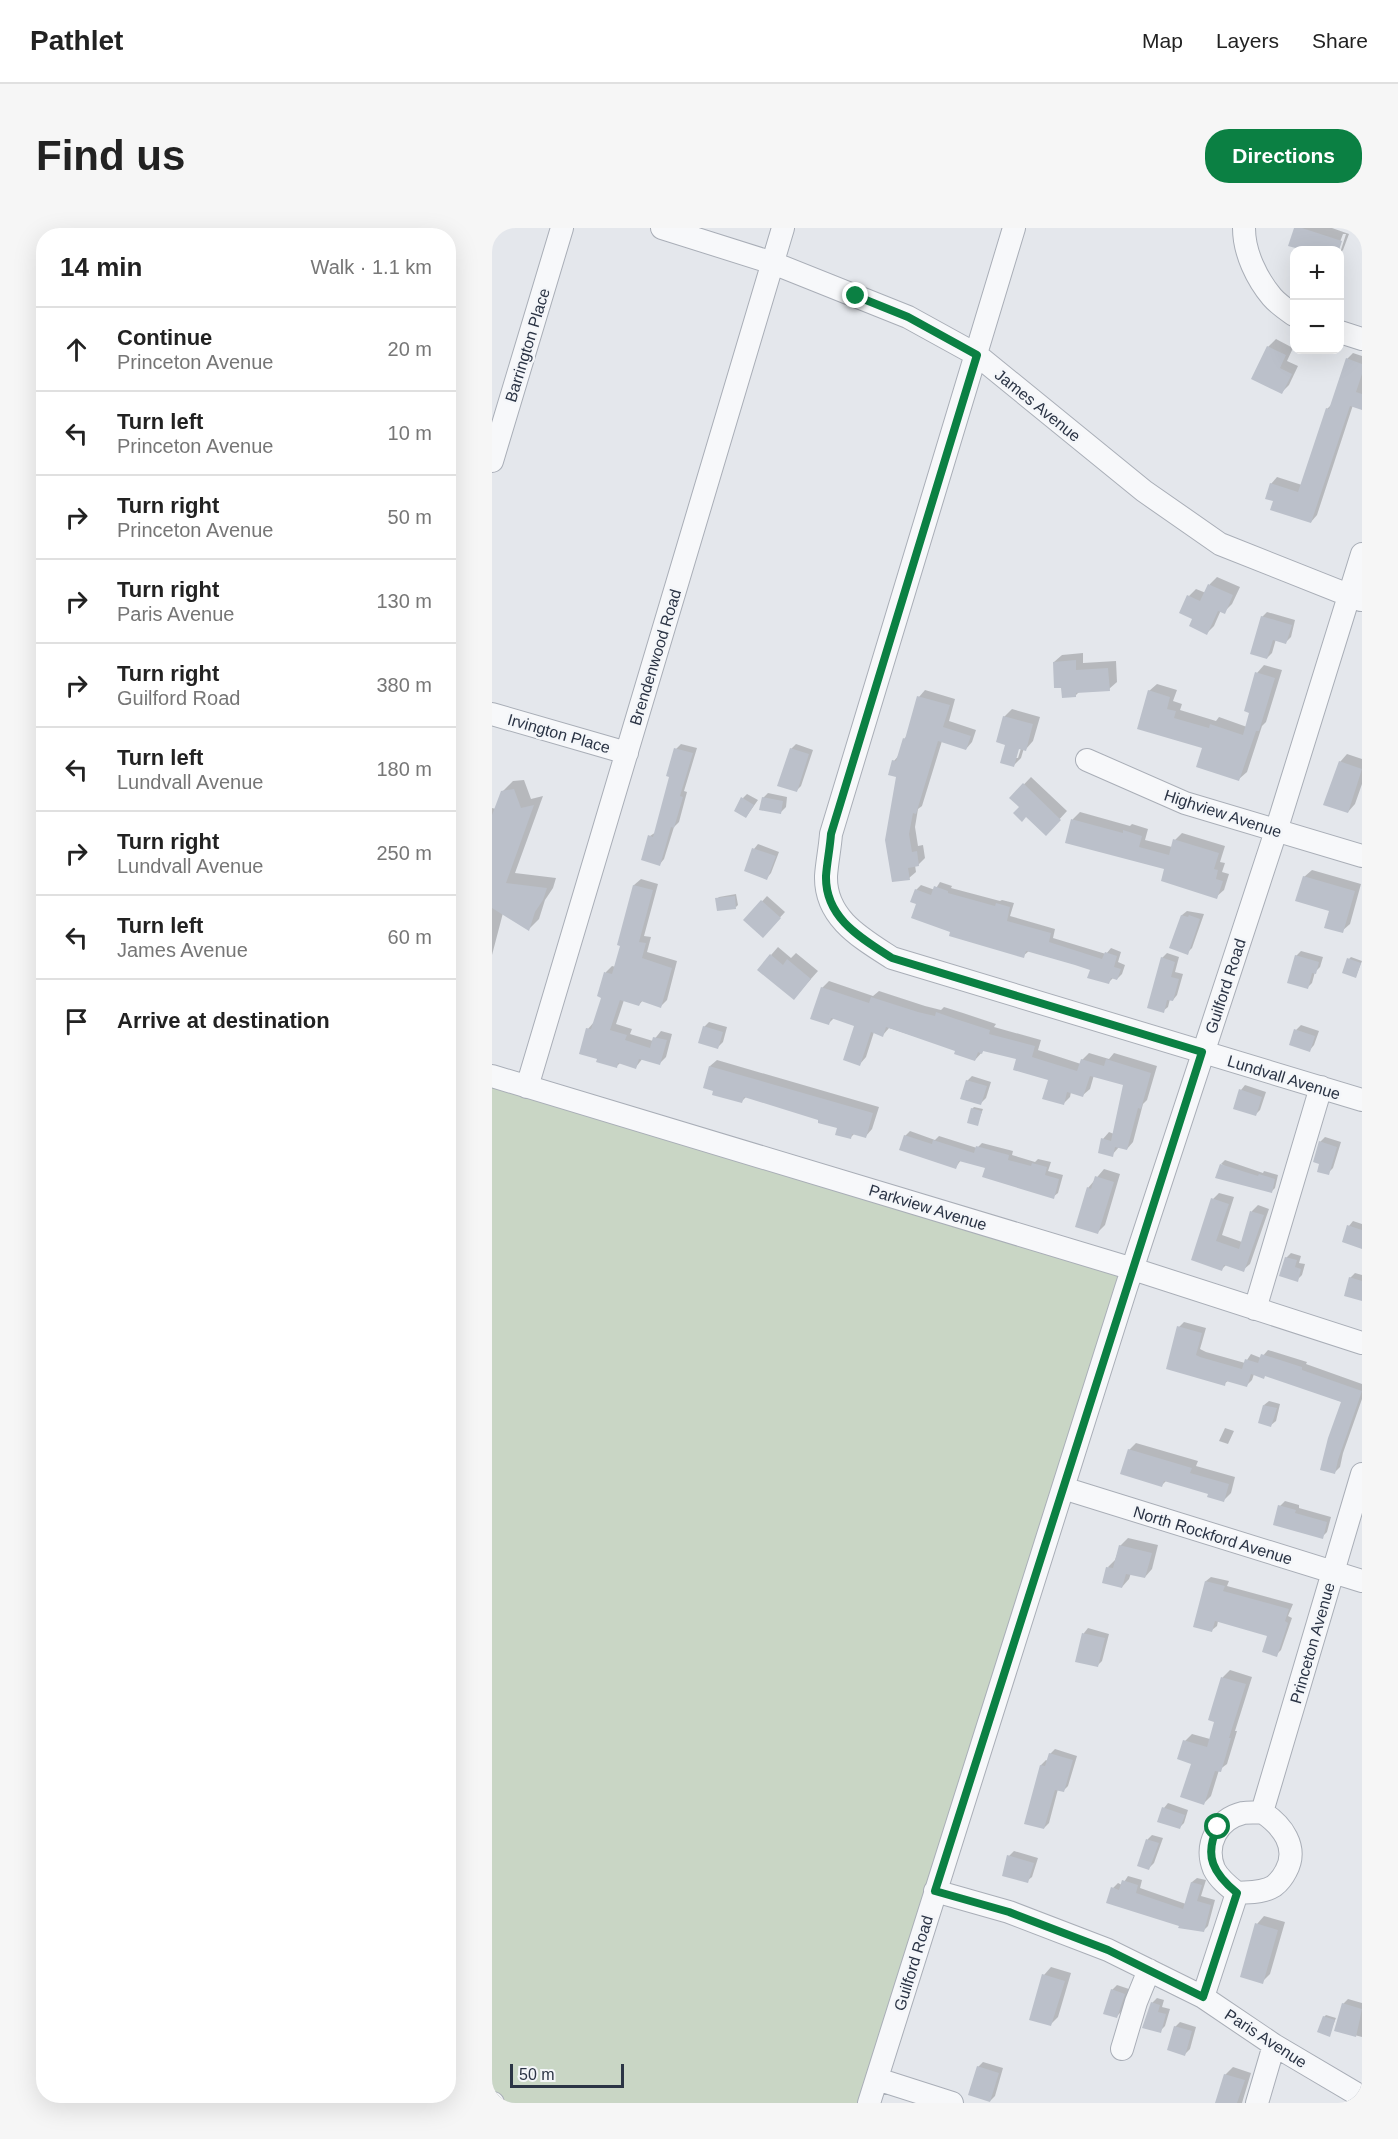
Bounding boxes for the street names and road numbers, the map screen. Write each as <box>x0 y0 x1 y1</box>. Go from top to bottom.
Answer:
street label: Barrington Place <box>502 286 553 404</box>
street label: James Avenue <box>992 366 1084 445</box>
street label: Brendenwood Road <box>627 587 684 727</box>
street label: Irvington Place <box>506 711 612 756</box>
street label: Highview Avenue <box>1162 786 1284 841</box>
street label: Guilford Road <box>1202 937 1249 1036</box>
street label: Lundvall Avenue <box>1225 1052 1342 1103</box>
street label: Parkview Avenue <box>867 1181 989 1234</box>
street label: North Rockford Avenue <box>1131 1503 1294 1568</box>
street label: Princeton Avenue <box>1287 1581 1338 1706</box>
street label: Guilford Road <box>891 1913 936 2013</box>
street label: Paris Avenue <box>1222 2006 1310 2071</box>

